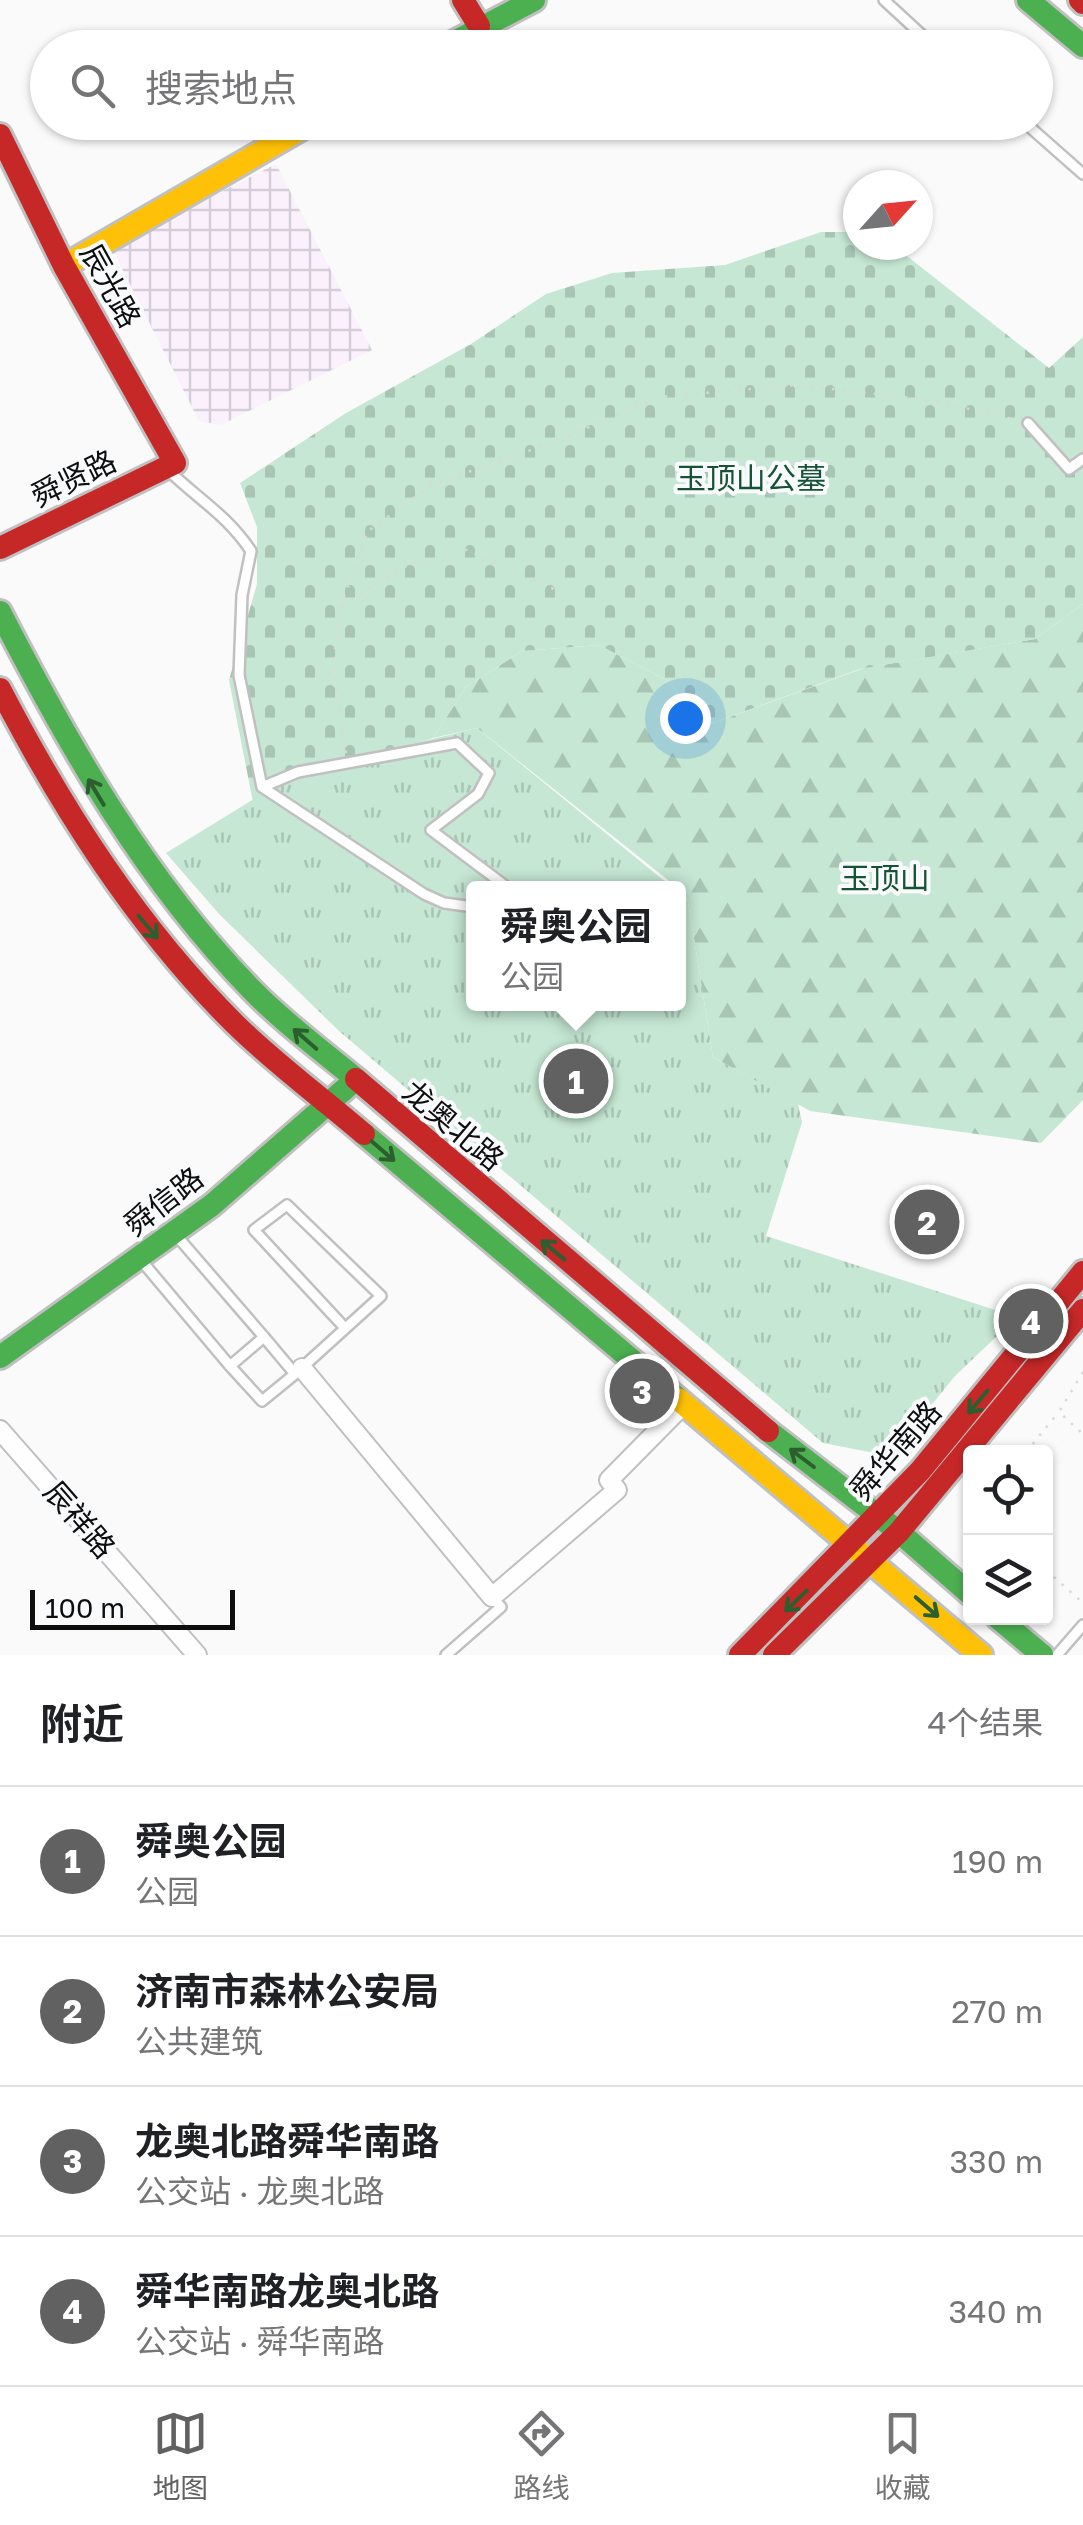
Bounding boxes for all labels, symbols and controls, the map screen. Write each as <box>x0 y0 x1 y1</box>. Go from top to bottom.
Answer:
search box <box>30 30 1053 140</box>
icon: search <box>65 58 120 113</box>
text: 搜索地点 <box>145 65 297 110</box>
north arrow <box>843 170 933 260</box>
street label: 辰光路 <box>73 237 148 334</box>
street label: 舜贤路 <box>25 442 122 514</box>
park label: 玉顶山公墓 <box>676 460 826 496</box>
your location <box>660 693 711 744</box>
one-way arrow <box>86 778 106 807</box>
park label: 玉顶山 <box>840 860 930 896</box>
popup <box>466 881 686 1011</box>
text: 舜奥公园 <box>500 903 652 948</box>
one-way arrow <box>137 914 159 940</box>
text: 公园 <box>500 957 564 995</box>
one-way arrow <box>293 1028 318 1051</box>
pin: 1 <box>544 1044 608 1118</box>
street label: 龙奥北路 <box>396 1073 511 1178</box>
one-way arrow <box>369 1140 395 1162</box>
street label: 舜信路 <box>117 1159 210 1243</box>
pin: 2 <box>894 1184 960 1260</box>
one-way arrow <box>540 1239 566 1261</box>
pin: 4 <box>998 1284 1064 1358</box>
pin: 3 <box>610 1354 674 1428</box>
one-way arrow <box>966 1389 989 1414</box>
street label: 舜华南路 <box>842 1393 948 1507</box>
map controls <box>963 1445 1053 1625</box>
button: locate <box>963 1445 1053 1535</box>
one-way arrow <box>789 1448 816 1469</box>
street label: 辰祥路 <box>37 1474 123 1565</box>
button: layers <box>963 1535 1053 1625</box>
scale bar <box>30 1585 235 1630</box>
one-way arrow <box>784 1589 809 1613</box>
text: 100 m <box>45 1591 125 1624</box>
one-way arrow <box>914 1595 940 1617</box>
text: 附近 <box>40 1698 124 1748</box>
text: 4个结果 <box>927 1703 1043 1741</box>
text: 舜奥公园 <box>135 1818 287 1863</box>
text: 1 <box>64 1842 81 1880</box>
text: 190 m <box>952 1842 1043 1880</box>
text: 公园 <box>135 1872 199 1910</box>
text: 济南市森林公安局 <box>135 1968 439 2013</box>
text: 2 <box>63 1992 82 2030</box>
text: 270 m <box>951 1992 1043 2030</box>
text: 公共建筑 <box>135 2022 263 2060</box>
text: 龙奥北路舜华南路 <box>135 2118 439 2163</box>
text: 3 <box>63 2142 82 2180</box>
text: 330 m <box>949 2142 1043 2180</box>
text: 公交站 · 龙奥北路 <box>135 2172 385 2210</box>
text: 舜华南路龙奥北路 <box>135 2268 439 2313</box>
text: 4 <box>62 2292 83 2330</box>
text: 340 m <box>949 2292 1043 2330</box>
text: 公交站 · 舜华南路 <box>135 2322 385 2360</box>
tab: 地图 <box>152 2406 209 2506</box>
tab: 路线 <box>513 2406 570 2506</box>
tab: 收藏 <box>874 2406 931 2506</box>

